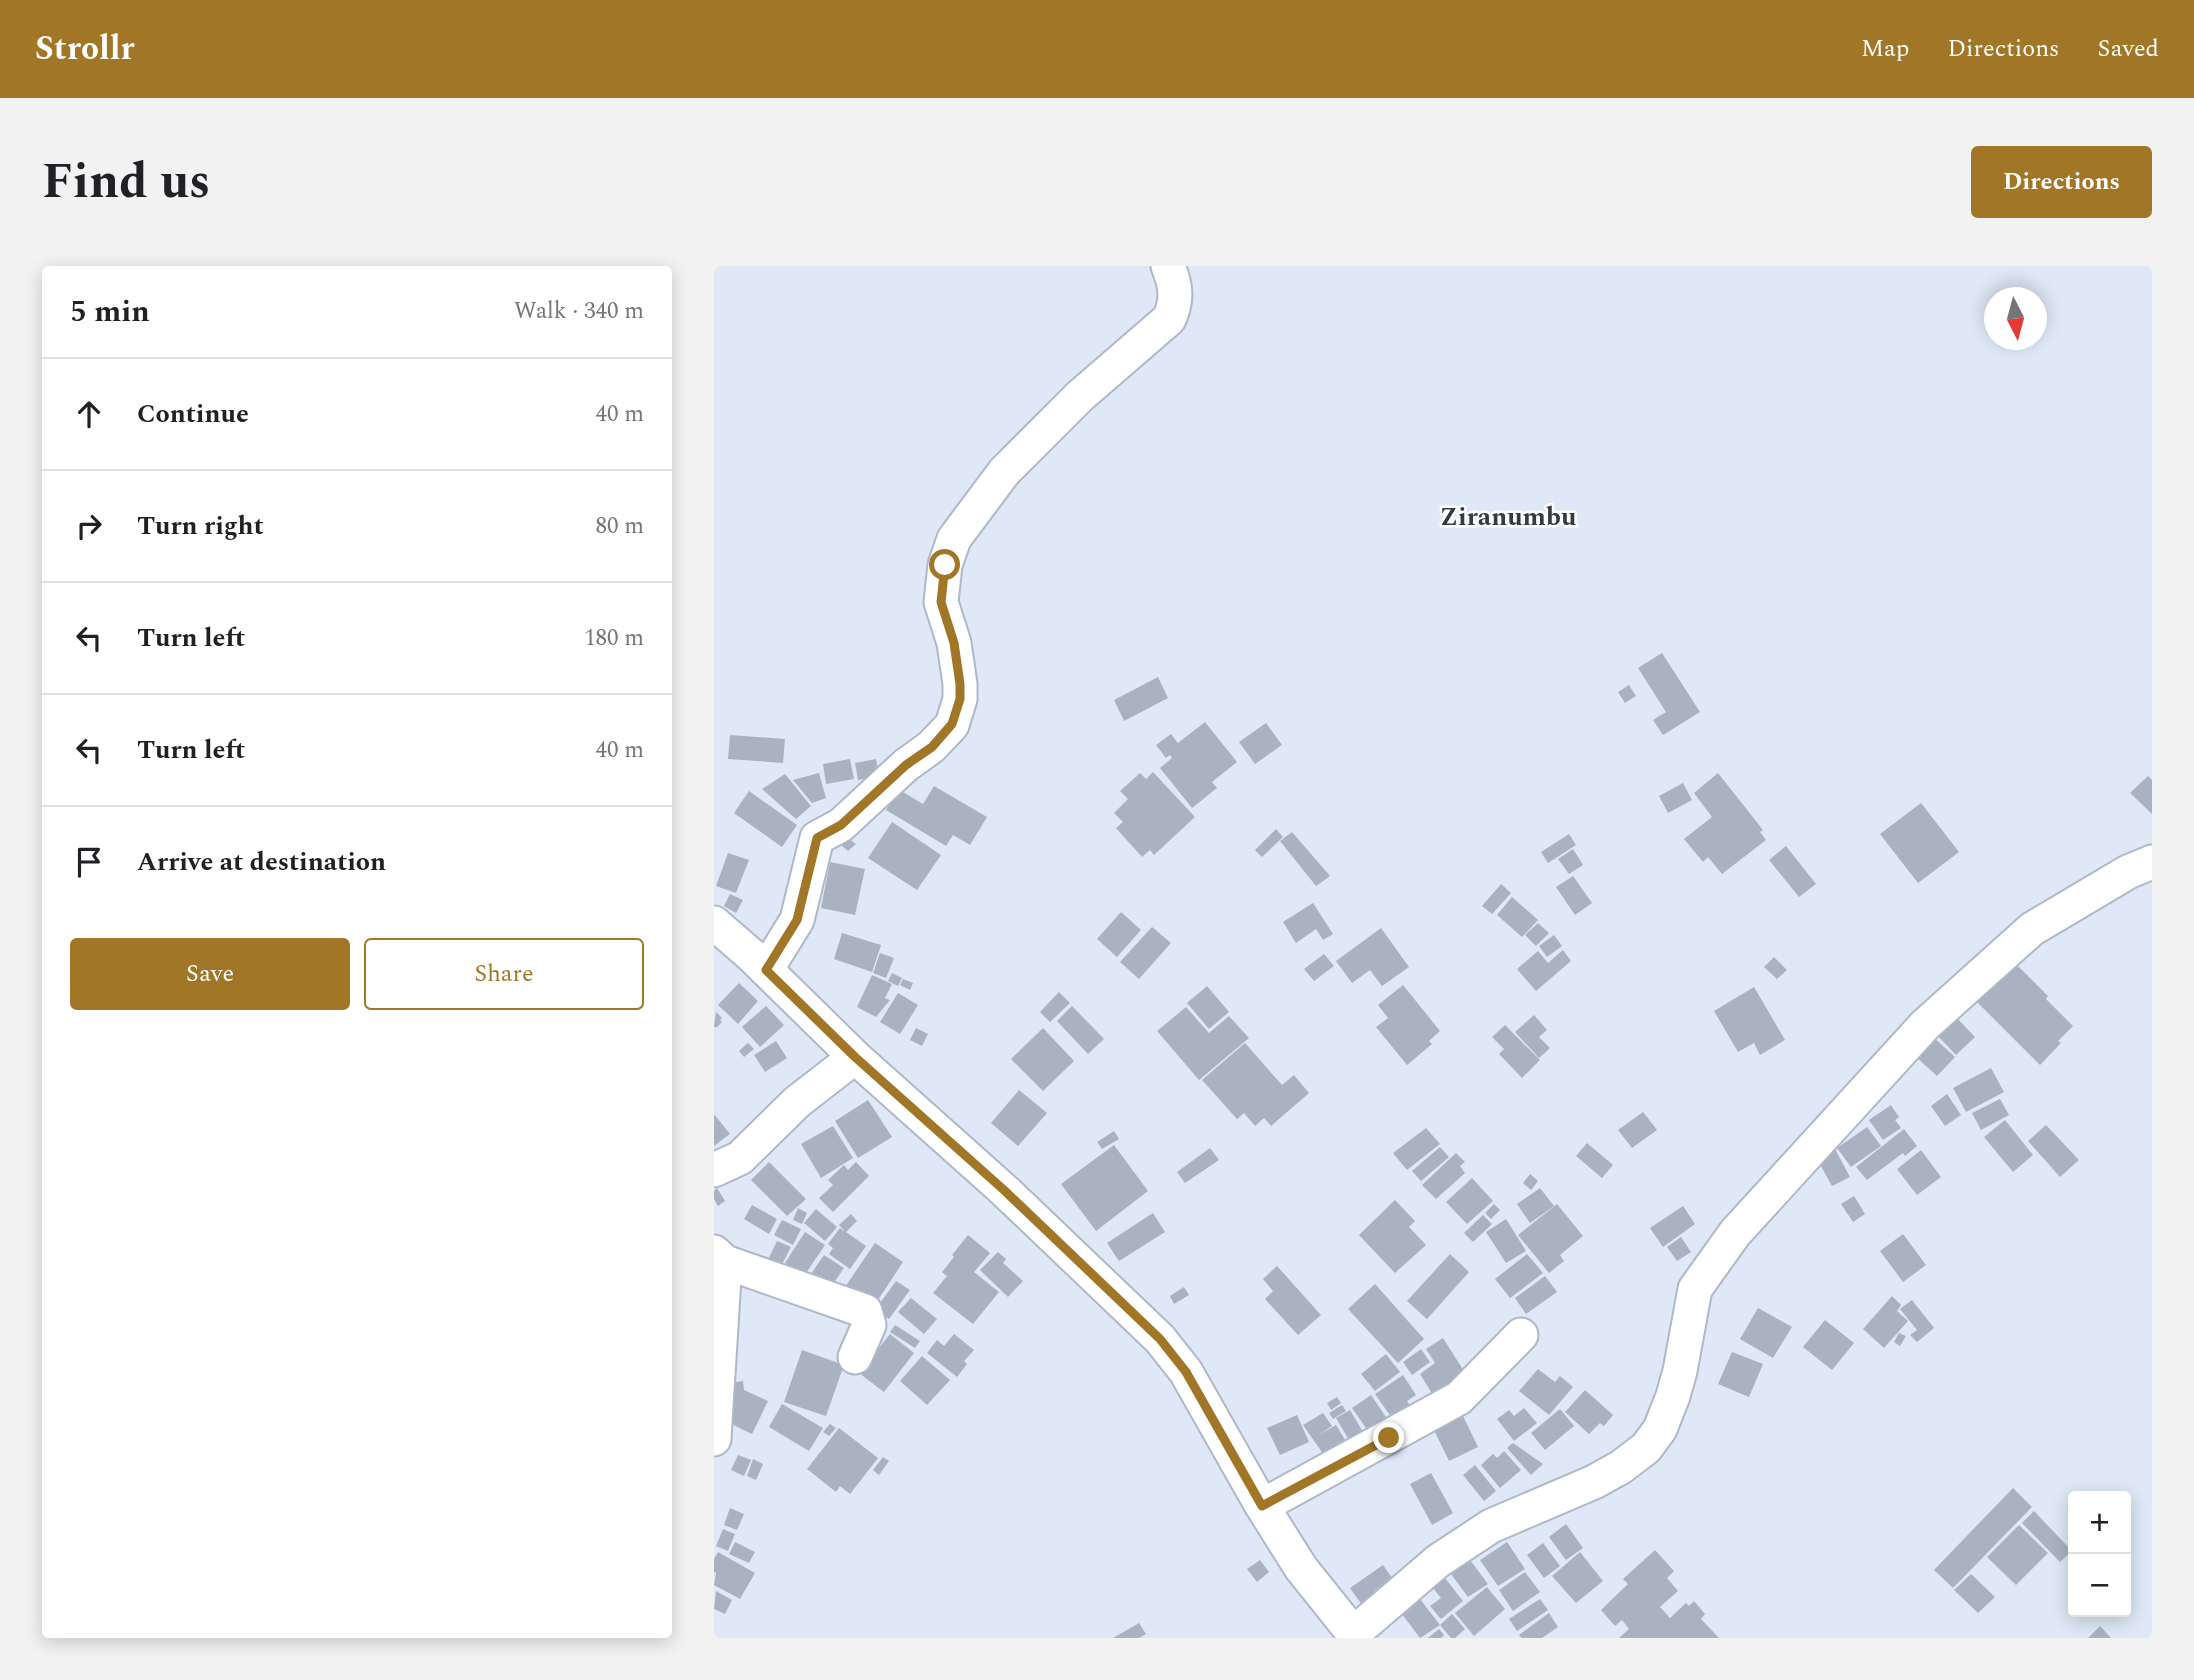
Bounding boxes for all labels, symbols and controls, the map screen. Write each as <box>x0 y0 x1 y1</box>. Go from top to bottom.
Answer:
text: Strollr <box>35 24 135 74</box>
text: Map <box>1861 31 1909 67</box>
text: Directions <box>1947 31 2059 67</box>
text: Saved <box>2097 31 2159 67</box>
text: Find us <box>42 145 210 220</box>
button: Directions <box>1971 146 2152 218</box>
north arrow <box>1984 287 2047 350</box>
text: 5 min <box>70 289 150 335</box>
text: Walk · 340 m <box>514 294 644 329</box>
text: Continue <box>137 394 249 434</box>
icon: ahead <box>70 395 108 433</box>
text: 40 m <box>595 397 644 432</box>
district label: Ziranumbu <box>1440 497 1576 537</box>
text: Turn right <box>137 506 264 546</box>
icon: right <box>70 507 108 545</box>
text: 80 m <box>595 509 644 544</box>
route start <box>929 549 960 580</box>
text: Turn left <box>137 618 245 658</box>
icon: left <box>70 619 108 657</box>
text: 180 m <box>584 621 644 656</box>
text: Turn left <box>137 730 245 770</box>
icon: left <box>70 731 108 769</box>
text: 40 m <box>595 733 644 768</box>
text: Arrive at destination <box>137 842 386 882</box>
icon: arrive <box>70 843 108 881</box>
button: Save <box>70 938 350 1010</box>
button: Share <box>364 938 644 1010</box>
route end <box>1373 1422 1404 1453</box>
map controls <box>2068 1491 2131 1617</box>
button: + <box>2068 1491 2131 1554</box>
button: − <box>2068 1554 2131 1617</box>

